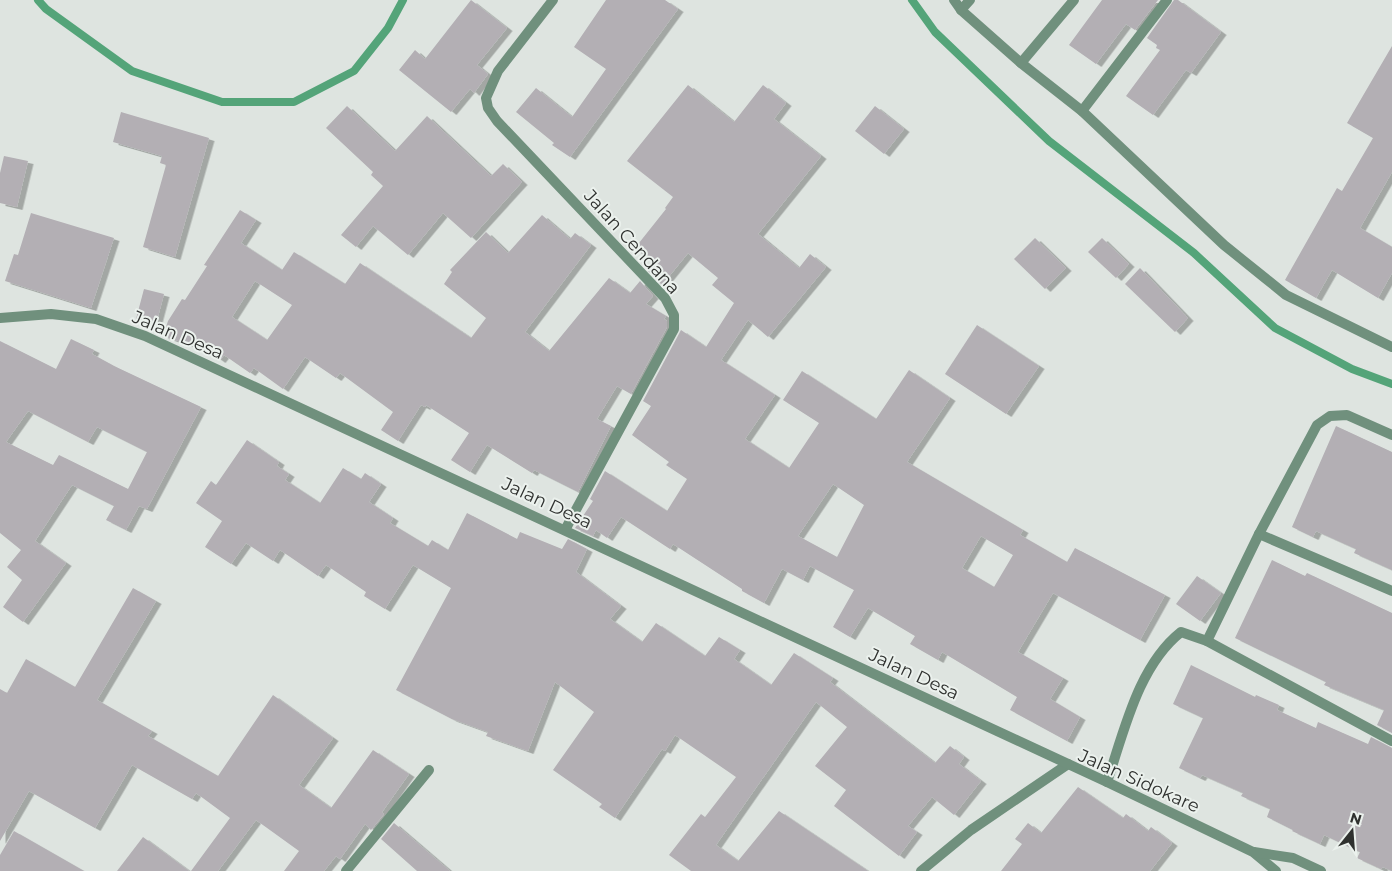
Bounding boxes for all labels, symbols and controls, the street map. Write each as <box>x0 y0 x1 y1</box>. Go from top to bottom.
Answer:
street label: Jalan Cendana <box>579 184 685 299</box>
street label: Jalan Desa <box>128 306 227 364</box>
street label: Jalan Desa <box>497 472 596 533</box>
street label: Jalan Desa <box>864 643 963 704</box>
street label: Jalan Sidokare <box>1074 744 1203 818</box>
north arrow <box>1327 806 1377 856</box>
text: N <box>1348 808 1364 829</box>

